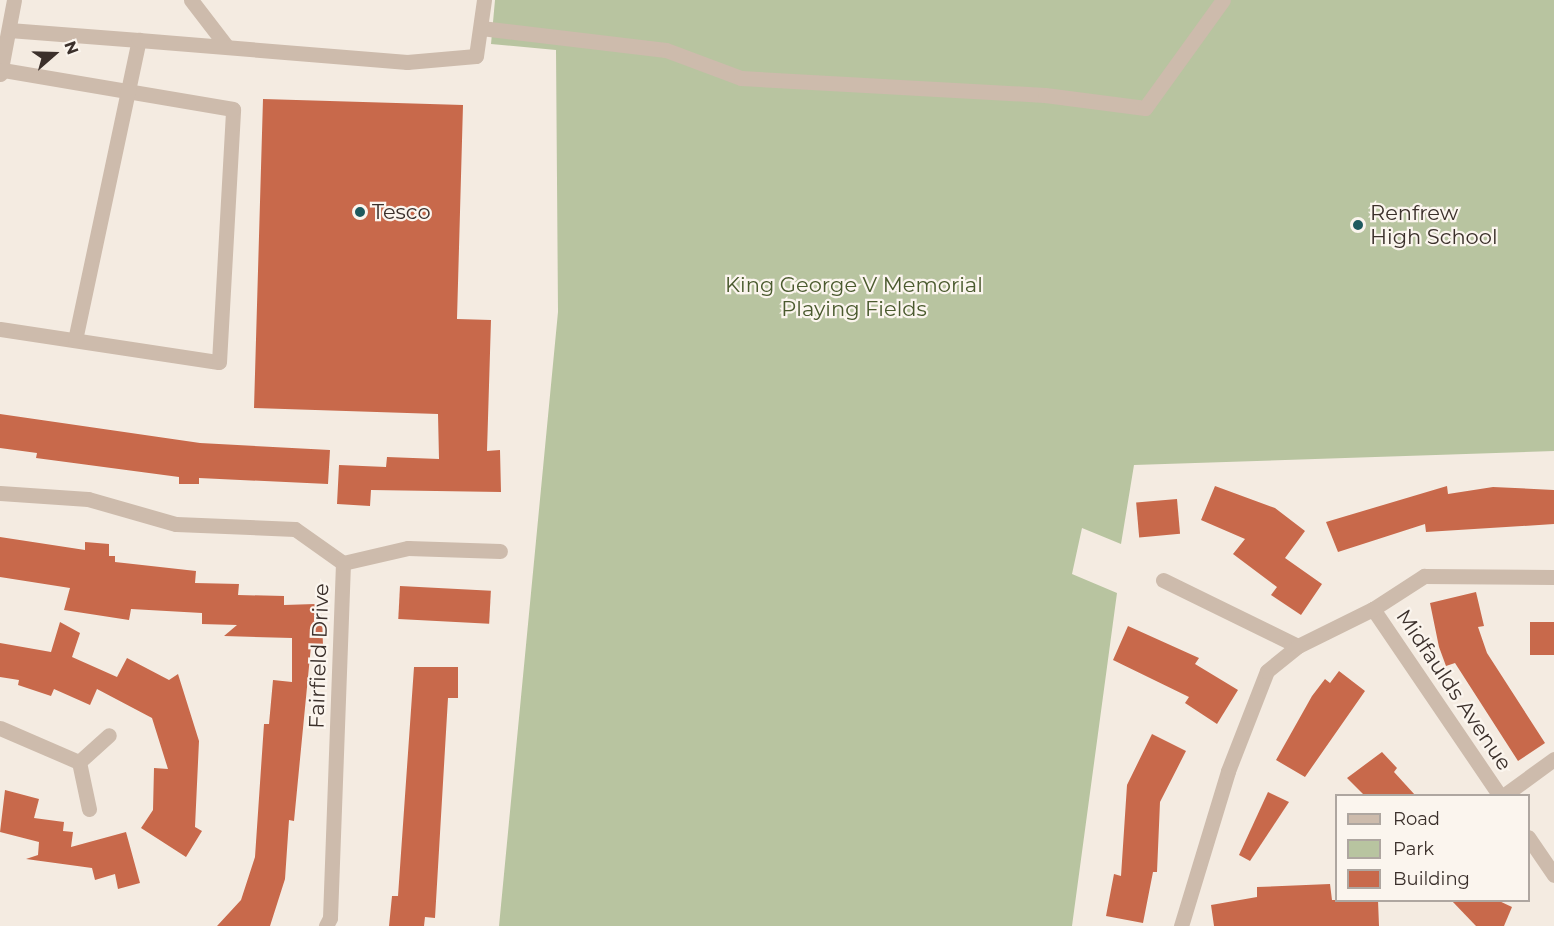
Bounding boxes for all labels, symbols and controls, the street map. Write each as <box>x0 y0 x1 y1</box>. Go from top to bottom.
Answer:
north arrow <box>24 24 84 84</box>
text: N <box>60 38 83 57</box>
place label: Tesco <box>372 199 431 225</box>
place label: Renfrew High School <box>1370 200 1498 250</box>
marker: Tesco <box>353 205 367 219</box>
marker: Renfrew High School <box>1351 218 1365 232</box>
park label: King George V Memorial Playing Fields <box>725 272 983 322</box>
street label: Fairfield Drive <box>304 583 334 729</box>
street label: Midfaulds Avenue <box>1391 605 1517 775</box>
legend <box>1335 794 1530 902</box>
text: Road <box>1393 808 1440 830</box>
text: Park <box>1393 838 1434 860</box>
text: Building <box>1393 868 1470 890</box>

